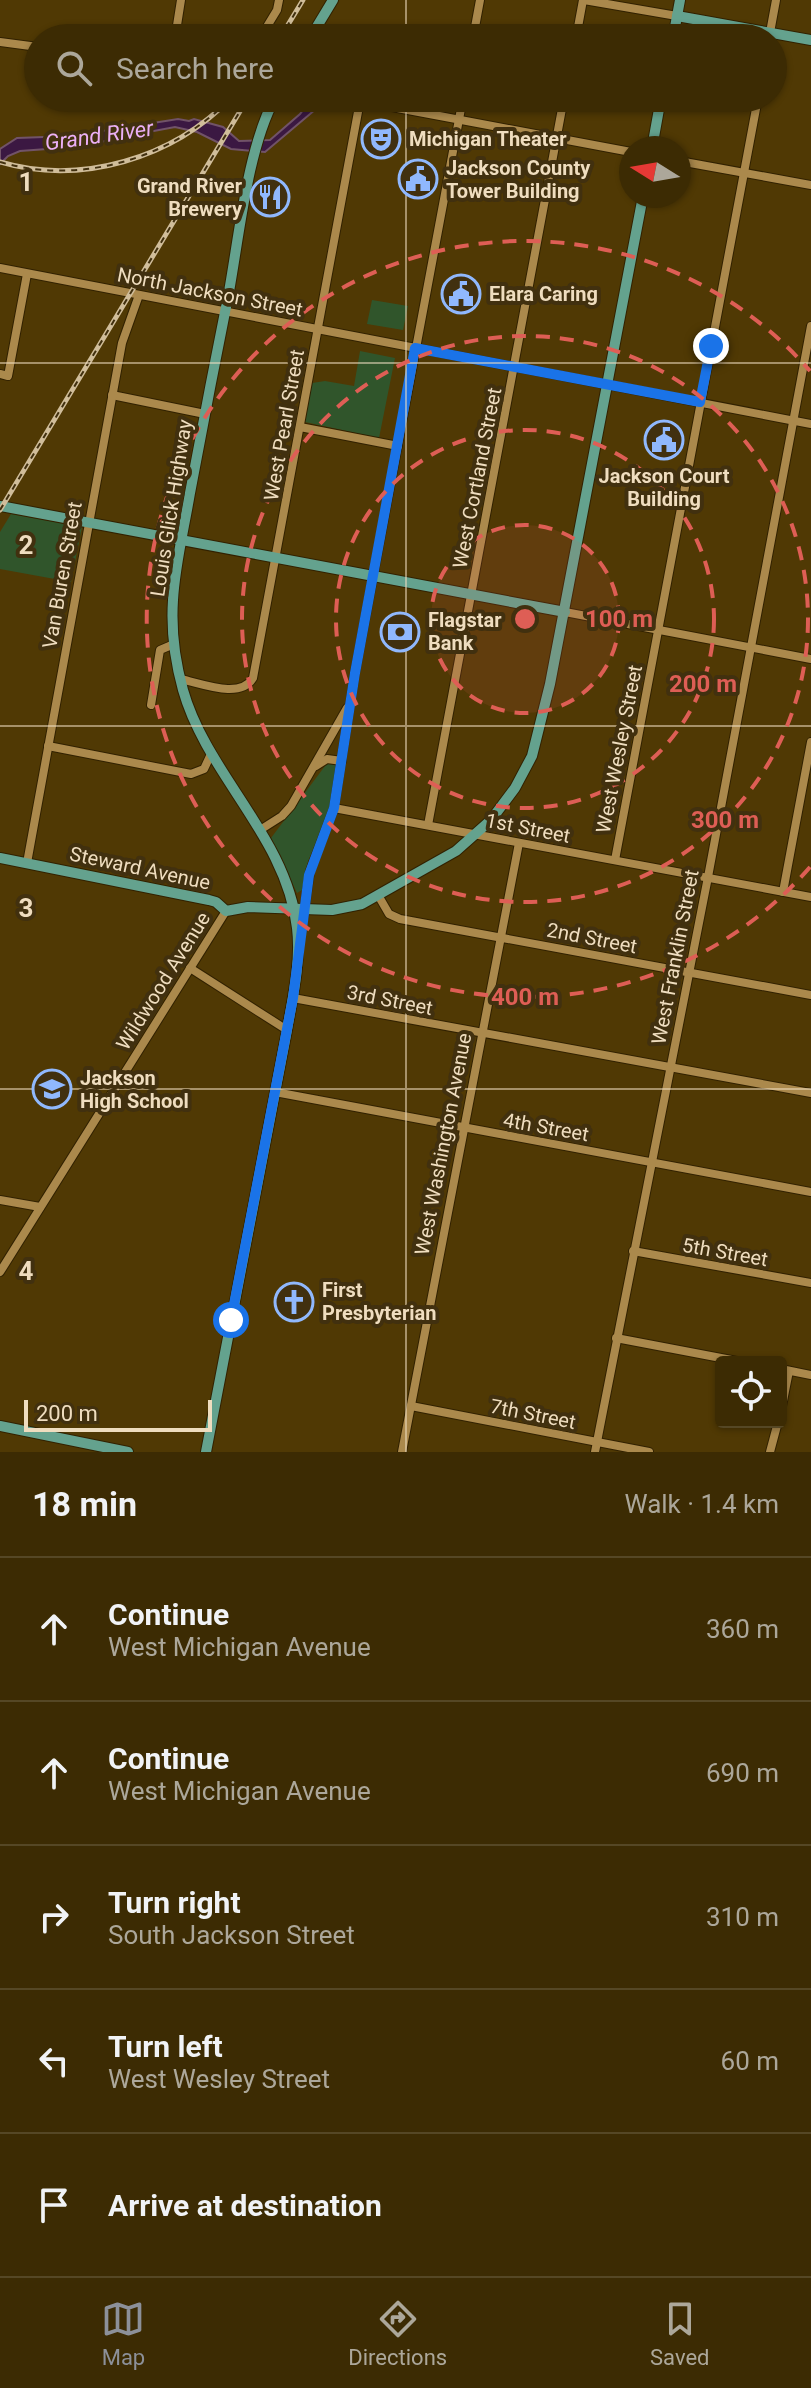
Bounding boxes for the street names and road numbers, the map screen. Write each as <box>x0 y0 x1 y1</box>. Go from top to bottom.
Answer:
street label: North Jackson Street <box>115 262 305 322</box>
street label: West Pearl Street <box>259 347 309 503</box>
street label: West Cortland Street <box>448 385 506 571</box>
street label: Louis Glick Highway <box>145 417 197 598</box>
street label: Van Buren Street <box>37 500 87 650</box>
street label: West Wesley Street <box>591 663 647 835</box>
street label: 1st Street <box>484 808 572 848</box>
street label: Steward Avenue <box>67 841 213 895</box>
street label: West Franklin Street <box>646 868 704 1046</box>
street label: Wildwood Avenue <box>111 908 215 1054</box>
street label: 2nd Street <box>545 918 639 958</box>
street label: 3rd Street <box>345 980 435 1020</box>
street label: West Washington Avenue <box>410 1031 476 1257</box>
street label: 4th Street <box>501 1108 591 1146</box>
street label: 5th Street <box>680 1233 770 1271</box>
street label: 7th Street <box>488 1394 578 1434</box>

